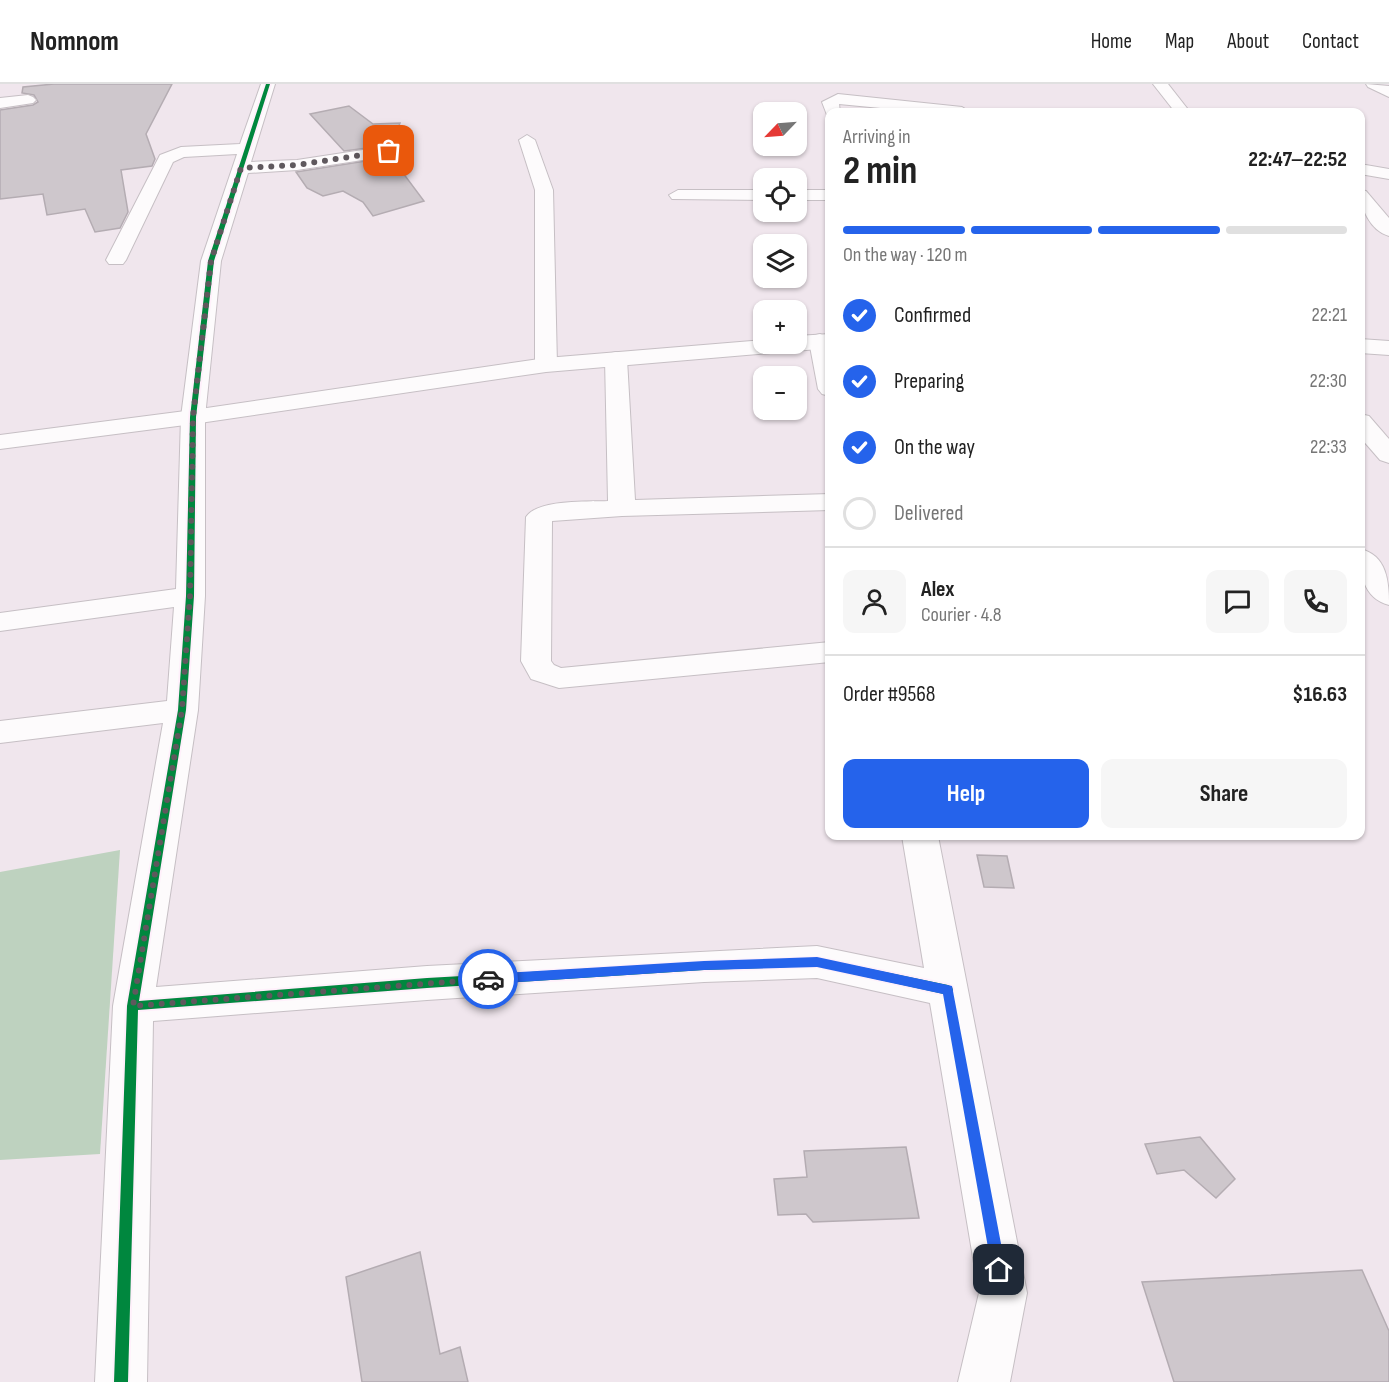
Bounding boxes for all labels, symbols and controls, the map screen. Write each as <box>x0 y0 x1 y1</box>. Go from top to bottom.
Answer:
text: Nomnom <box>30 25 119 58</box>
text: Home <box>1091 29 1132 54</box>
text: Map <box>1165 29 1194 54</box>
text: About <box>1227 29 1269 54</box>
text: Contact <box>1302 29 1359 54</box>
north arrow <box>753 102 807 156</box>
map controls <box>753 102 807 420</box>
pin <box>363 125 414 176</box>
text: Arriving in <box>843 125 911 149</box>
icon: bag <box>372 134 405 167</box>
text: 22:47–22:52 <box>1248 146 1347 173</box>
text: 2 min <box>843 148 917 195</box>
button: locate <box>753 168 807 222</box>
button: layers <box>753 234 807 288</box>
text: On the way · 120 m <box>843 243 967 267</box>
icon: check <box>843 299 876 332</box>
button: + <box>753 300 807 354</box>
text: Confirmed <box>894 302 971 329</box>
text: 22:21 <box>1311 303 1347 327</box>
icon: check <box>843 365 876 398</box>
button: − <box>753 366 807 420</box>
text: Preparing <box>894 368 964 395</box>
text: 22:30 <box>1309 369 1347 393</box>
icon: check <box>843 431 876 464</box>
text: On the way <box>894 434 975 461</box>
text: 22:33 <box>1310 435 1347 459</box>
text: Delivered <box>894 500 963 527</box>
button: person <box>843 570 906 633</box>
button: chat <box>1206 570 1269 633</box>
button: phone <box>1284 570 1347 633</box>
text: Alex <box>921 576 954 603</box>
text: Courier · 4.8 <box>921 603 1002 627</box>
text: Order #9568 <box>843 681 936 708</box>
text: $16.63 <box>1292 681 1347 708</box>
button: Help <box>843 759 1089 828</box>
button: Share <box>1101 759 1347 828</box>
courier <box>458 949 518 1009</box>
icon: car <box>472 963 505 996</box>
pin <box>973 1244 1024 1295</box>
icon: home <box>982 1253 1015 1286</box>

